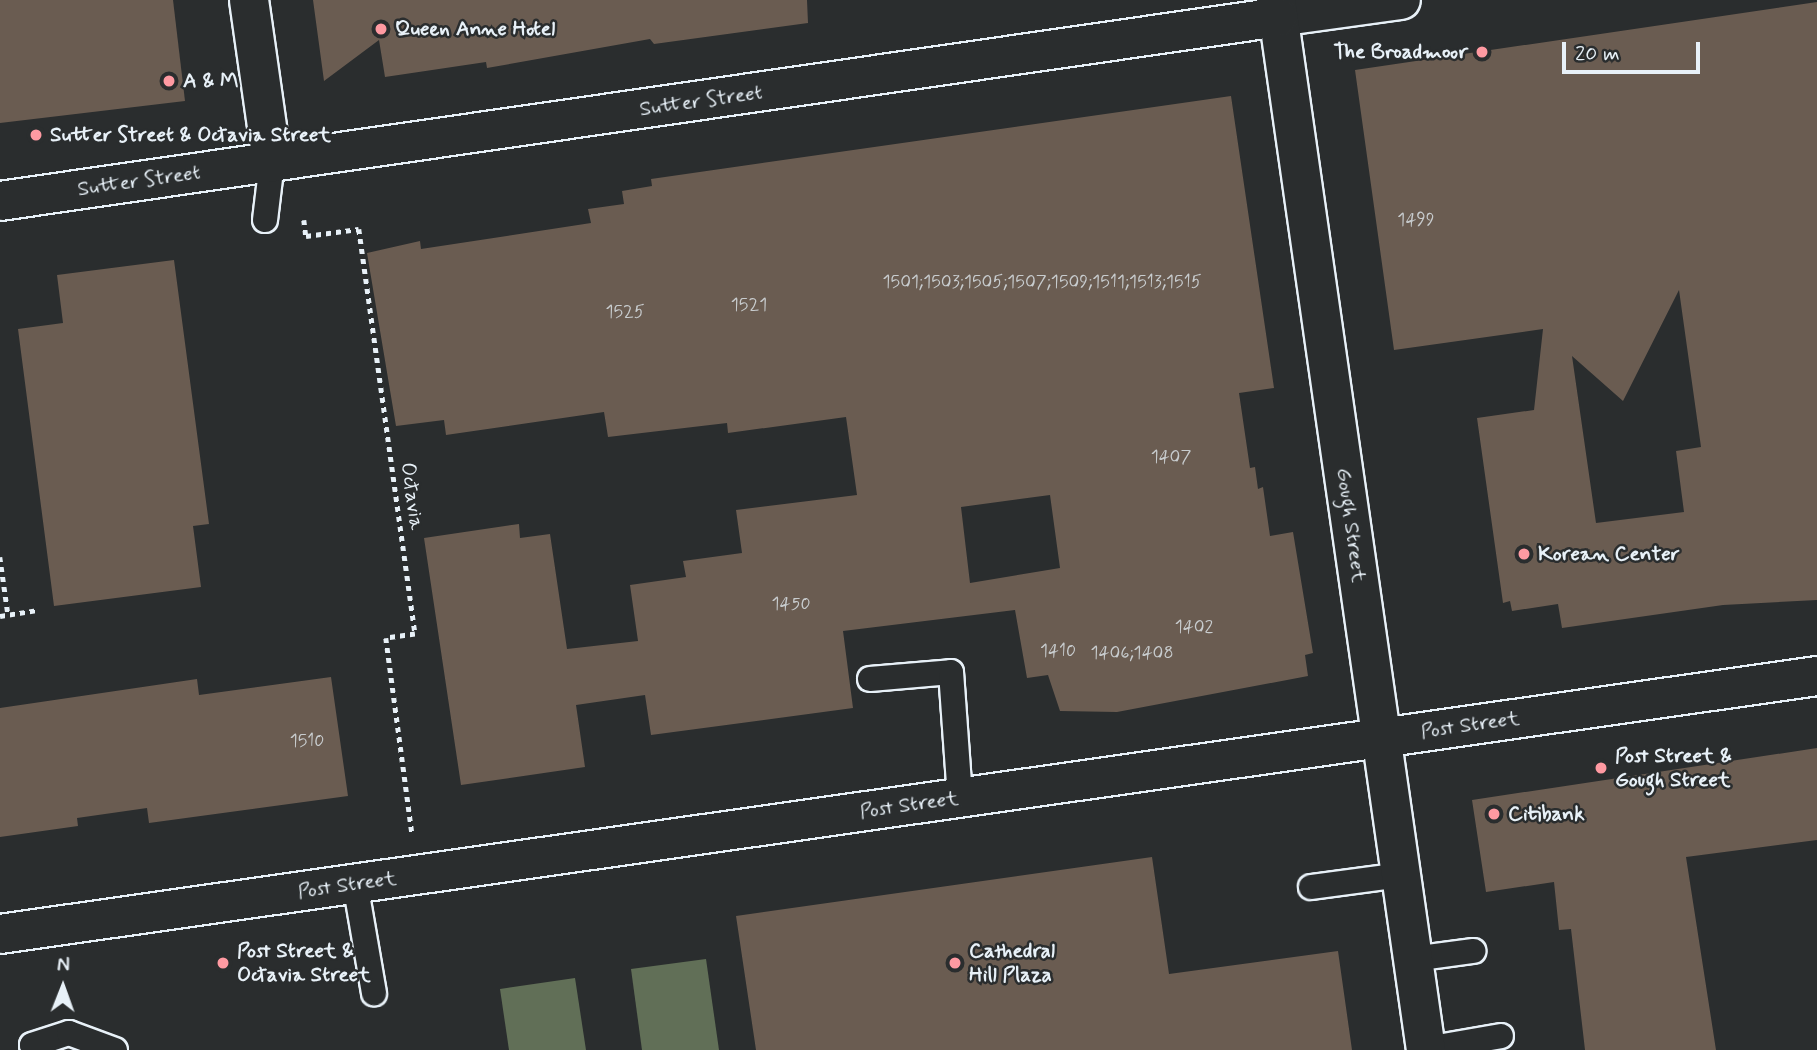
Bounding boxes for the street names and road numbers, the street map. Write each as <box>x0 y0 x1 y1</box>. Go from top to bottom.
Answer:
street label: Sutter Street <box>636 80 766 122</box>
street label: Sutter Street <box>74 160 204 202</box>
street label: Octavia <box>395 461 429 531</box>
street label: Gough Street <box>1331 466 1371 584</box>
street label: Post Street <box>1419 706 1521 744</box>
street label: Post Street <box>858 786 960 824</box>
street label: Post Street <box>296 866 398 904</box>

